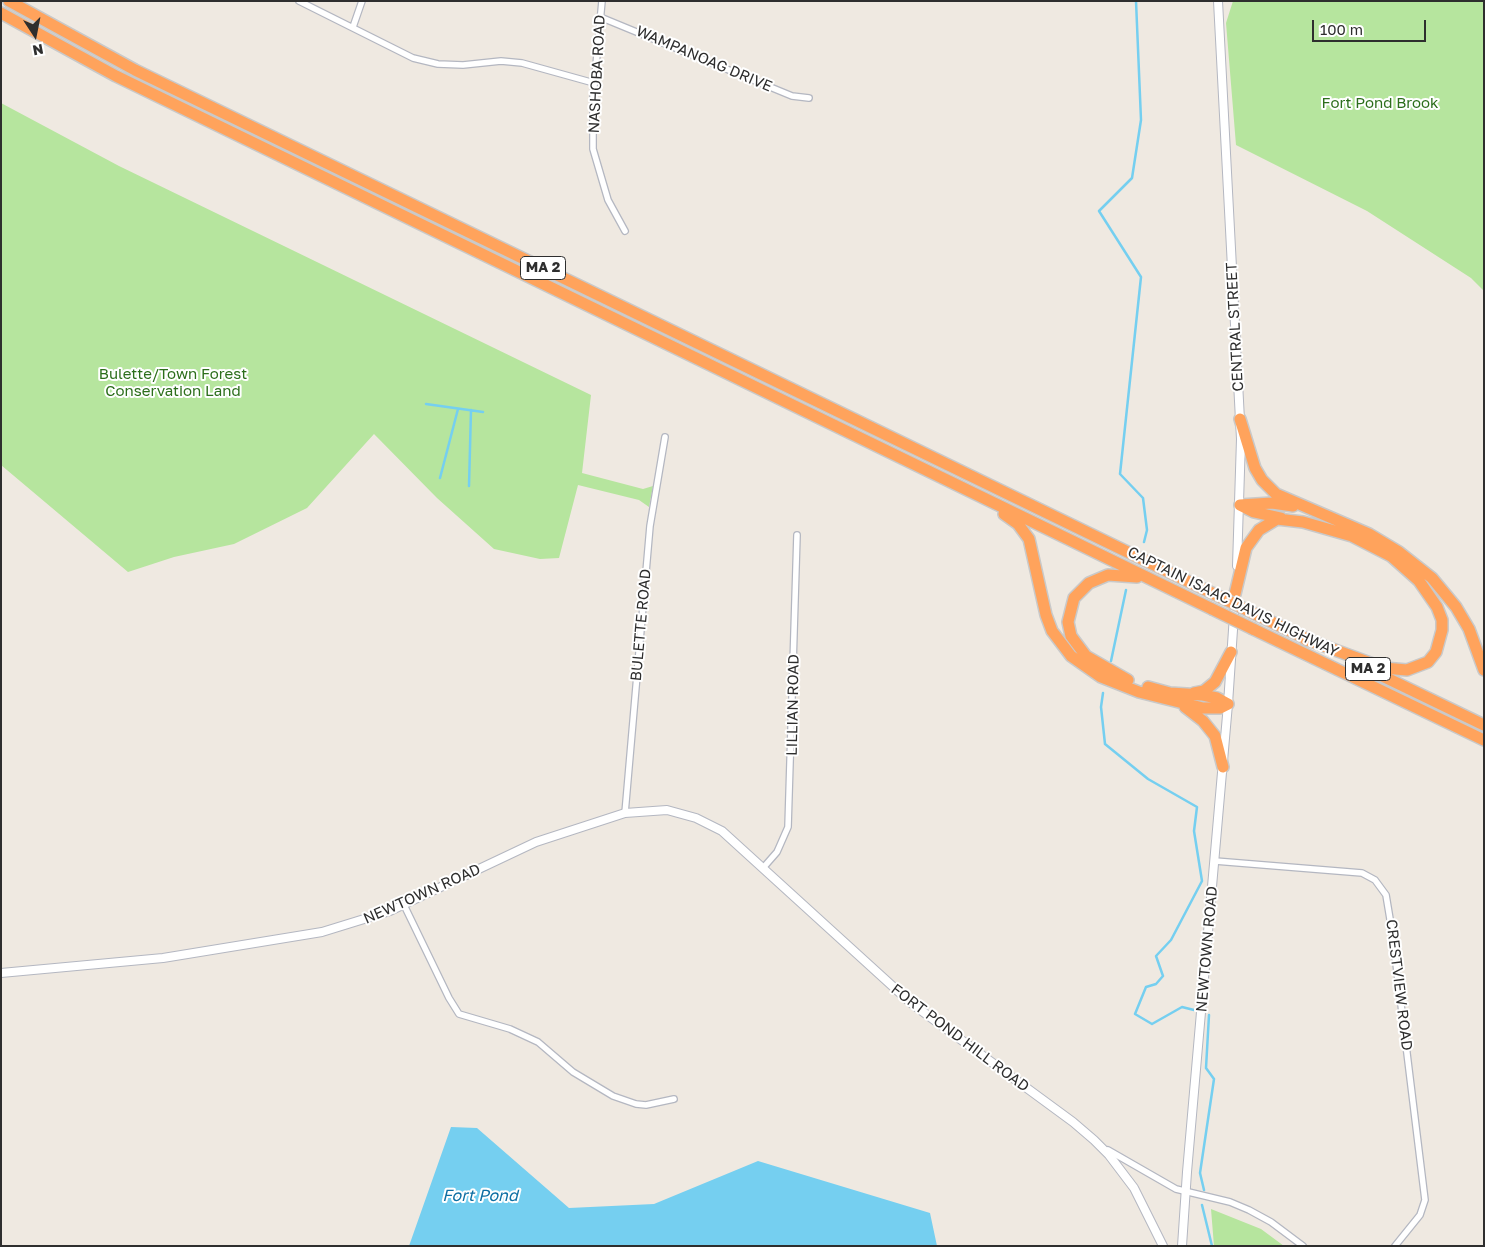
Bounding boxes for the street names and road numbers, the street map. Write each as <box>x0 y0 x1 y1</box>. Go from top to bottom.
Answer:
street label: NASHOBA ROAD <box>585 14 609 134</box>
street label: WAMPANOAG DRIVE <box>633 22 775 96</box>
road number: MA 2 <box>520 256 566 280</box>
street label: CENTRAL STREET <box>1223 262 1247 392</box>
street label: CAPTAIN ISAAC DAVIS HIGHWAY <box>1125 543 1341 661</box>
street label: BULETTE ROAD <box>627 568 655 682</box>
street label: LILLIAN ROAD <box>783 654 803 756</box>
road number: MA 2 <box>1346 658 1390 681</box>
street label: NEWTOWN ROAD <box>361 860 483 928</box>
street label: NEWTOWN ROAD <box>1193 885 1221 1013</box>
street label: CRESTVIEW ROAD <box>1382 918 1416 1052</box>
street label: FORT POND HILL ROAD <box>887 980 1033 1096</box>

